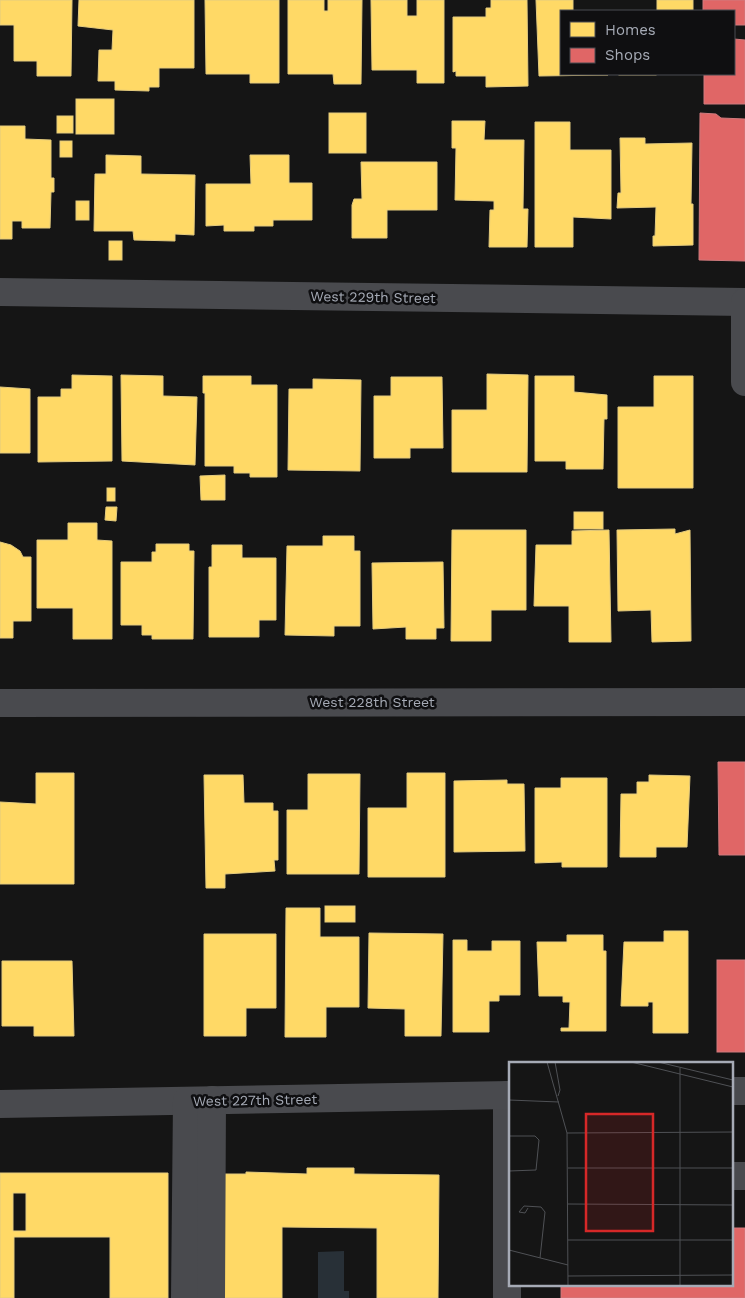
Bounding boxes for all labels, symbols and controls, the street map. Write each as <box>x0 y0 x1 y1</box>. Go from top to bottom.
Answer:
legend <box>560 10 735 75</box>
text: Homes <box>605 21 656 39</box>
text: Shops <box>605 46 650 64</box>
street label: West 229th Street <box>310 288 436 306</box>
street label: West 228th Street <box>309 694 435 710</box>
inset map <box>509 1062 732 1286</box>
street label: West 227th Street <box>193 1091 317 1109</box>

